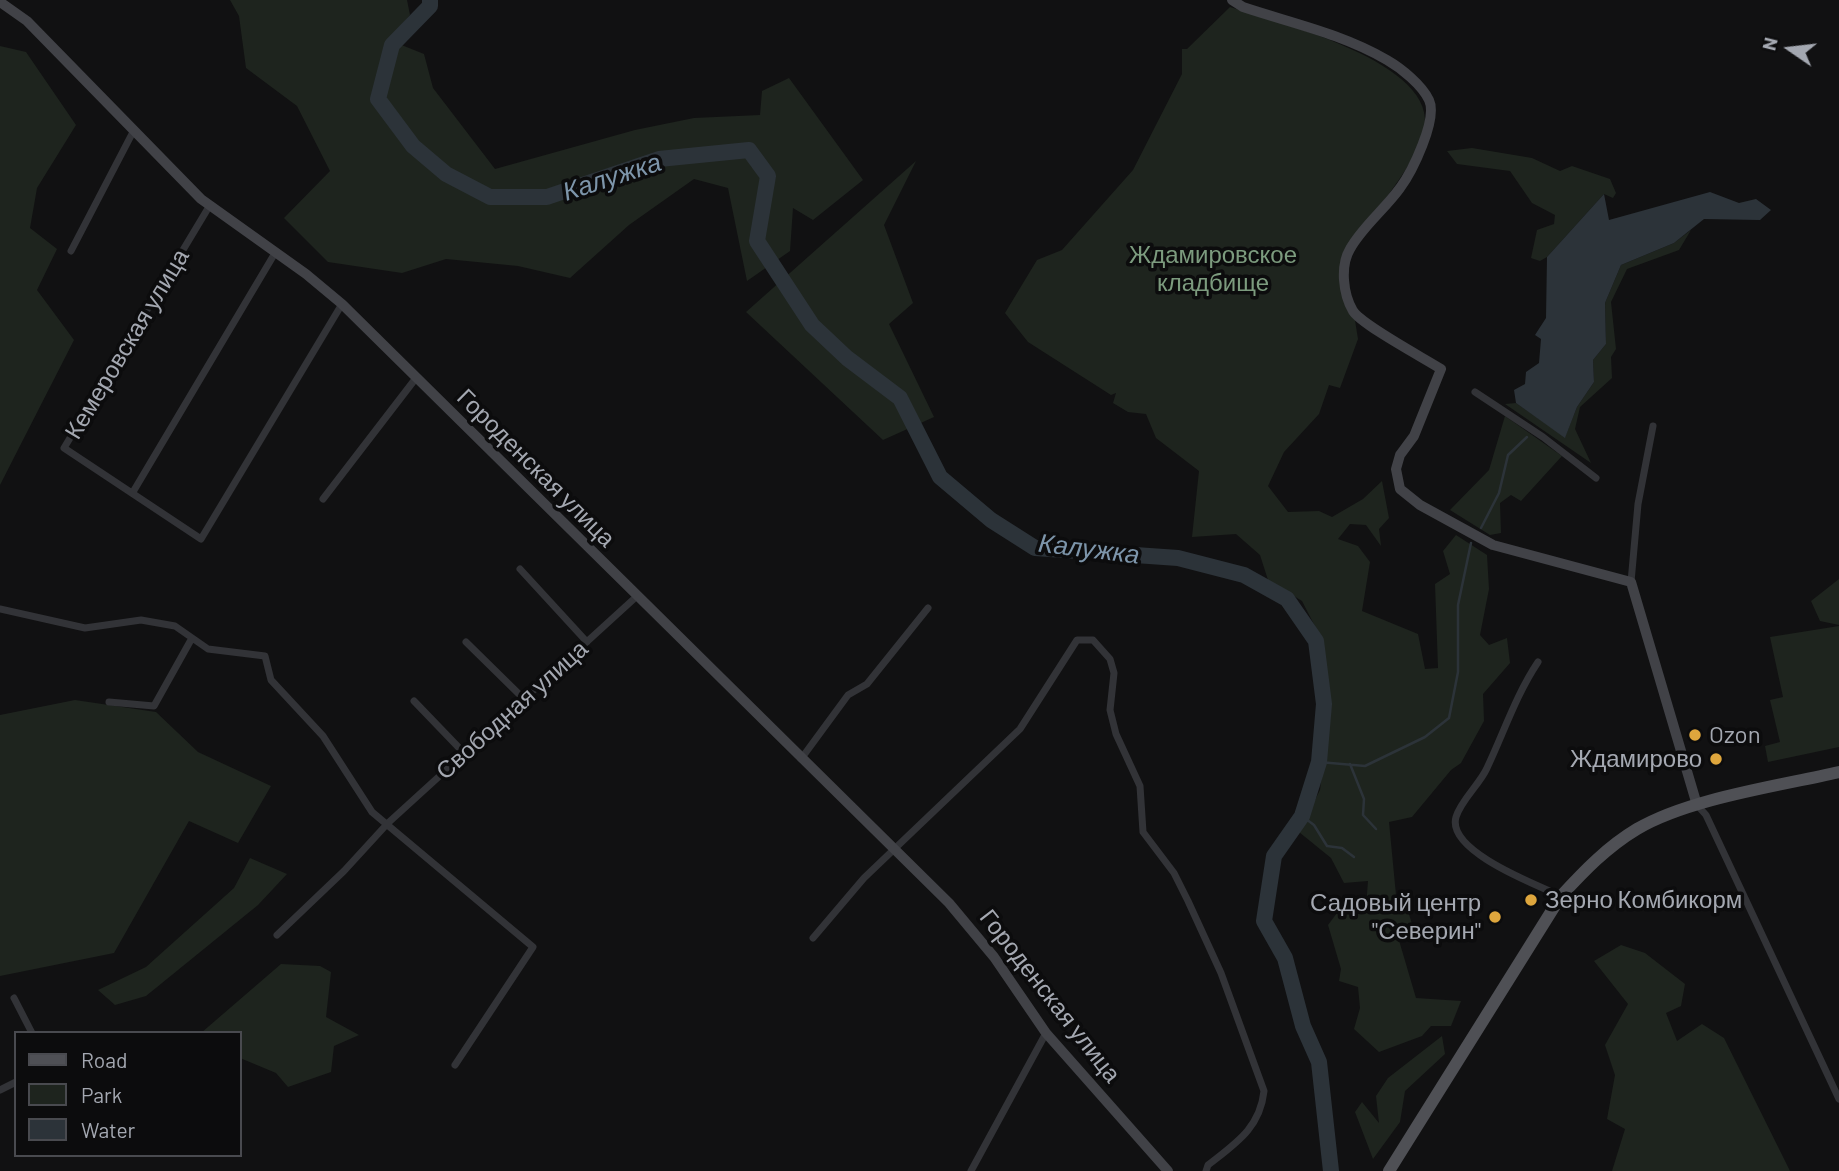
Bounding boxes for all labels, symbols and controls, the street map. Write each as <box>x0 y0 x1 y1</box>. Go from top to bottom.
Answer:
north arrow <box>1755 14 1825 84</box>
text: N <box>1756 35 1782 53</box>
water label: Калужка <box>559 146 665 208</box>
park label: Ждамировское кладбище <box>1129 241 1297 297</box>
street label: Кемеровская улица <box>59 244 195 444</box>
street label: Городенская улица <box>451 383 621 553</box>
water label: Калужка <box>1037 527 1141 571</box>
street label: Свободная улица <box>430 634 594 786</box>
place label: Ozon <box>1709 721 1761 749</box>
marker: Ozon <box>1687 727 1703 743</box>
place label: Ждамирово <box>1570 745 1702 773</box>
marker: Ждамирово <box>1708 751 1724 767</box>
place label: Зерно Комбикорм <box>1545 886 1742 914</box>
place label: Садовый центр "Северин" <box>1310 889 1481 945</box>
marker: Зерно Комбикорм <box>1523 892 1539 908</box>
street label: Городенская улица <box>973 904 1127 1088</box>
marker: Садовый центр "Северин" <box>1487 909 1503 925</box>
legend <box>14 1031 242 1157</box>
text: Road <box>81 1047 127 1072</box>
text: Park <box>81 1082 122 1107</box>
text: Water <box>81 1117 135 1142</box>

